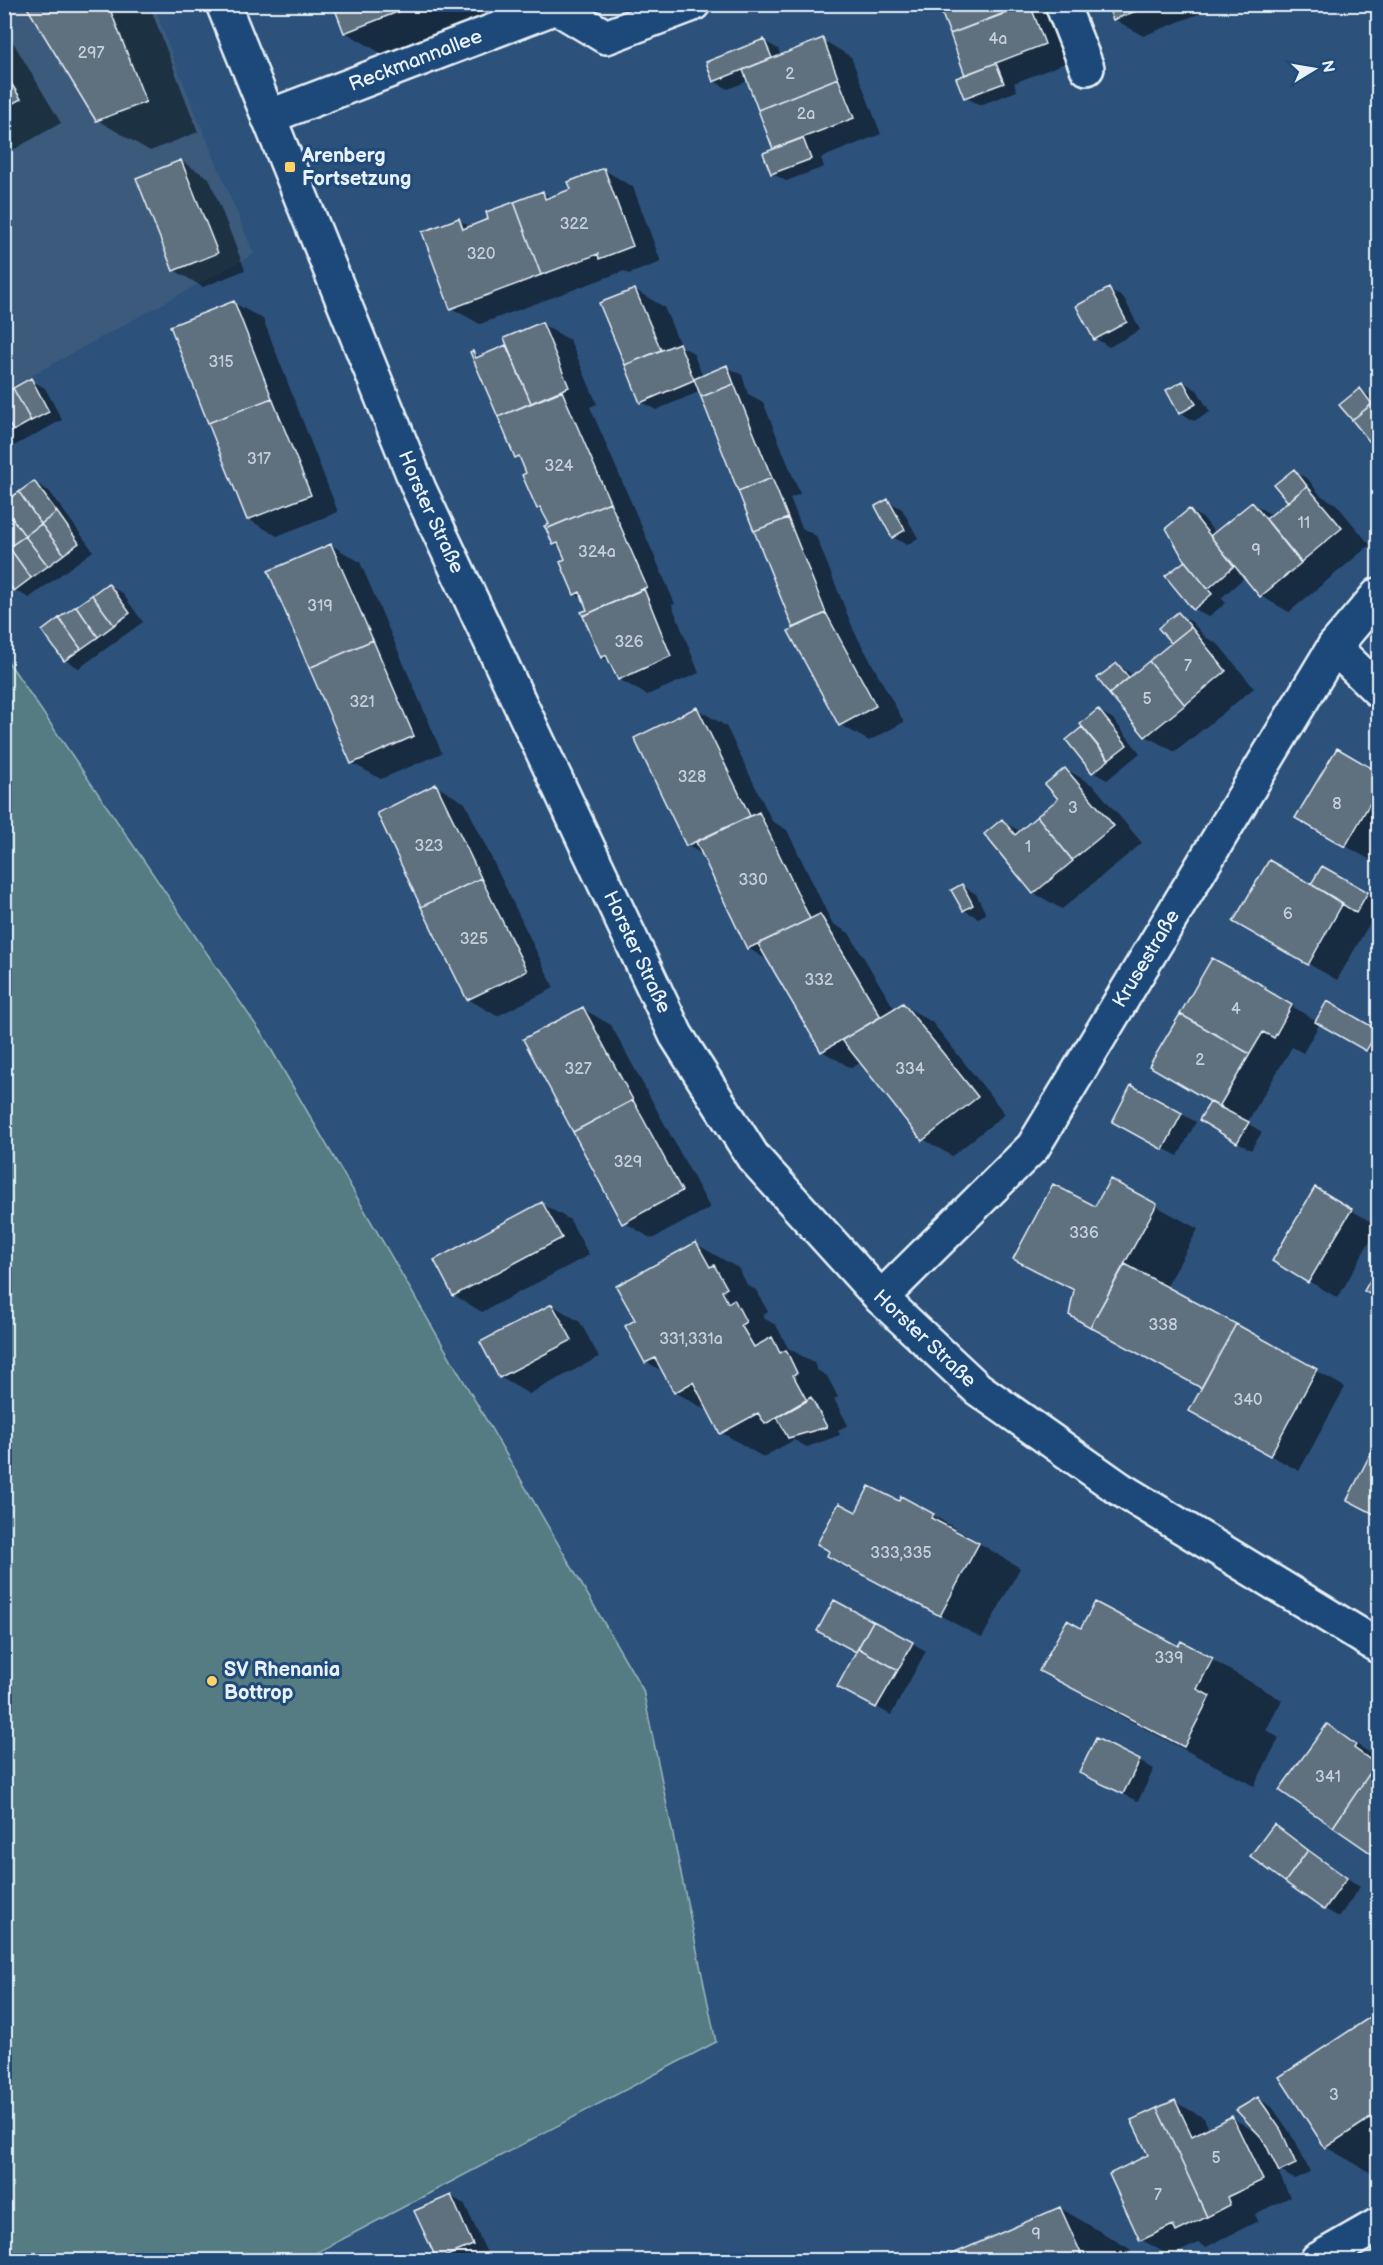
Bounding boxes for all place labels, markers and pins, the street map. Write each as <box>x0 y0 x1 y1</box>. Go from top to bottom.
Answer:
place label: Arenberg Fortsetzung <box>301 144 411 191</box>
marker: Arenberg Fortsetzung <box>283 160 297 174</box>
place label: SV Rhenania Bottrop <box>224 1658 340 1705</box>
marker: SV Rhenania Bottrop <box>205 1674 219 1688</box>

